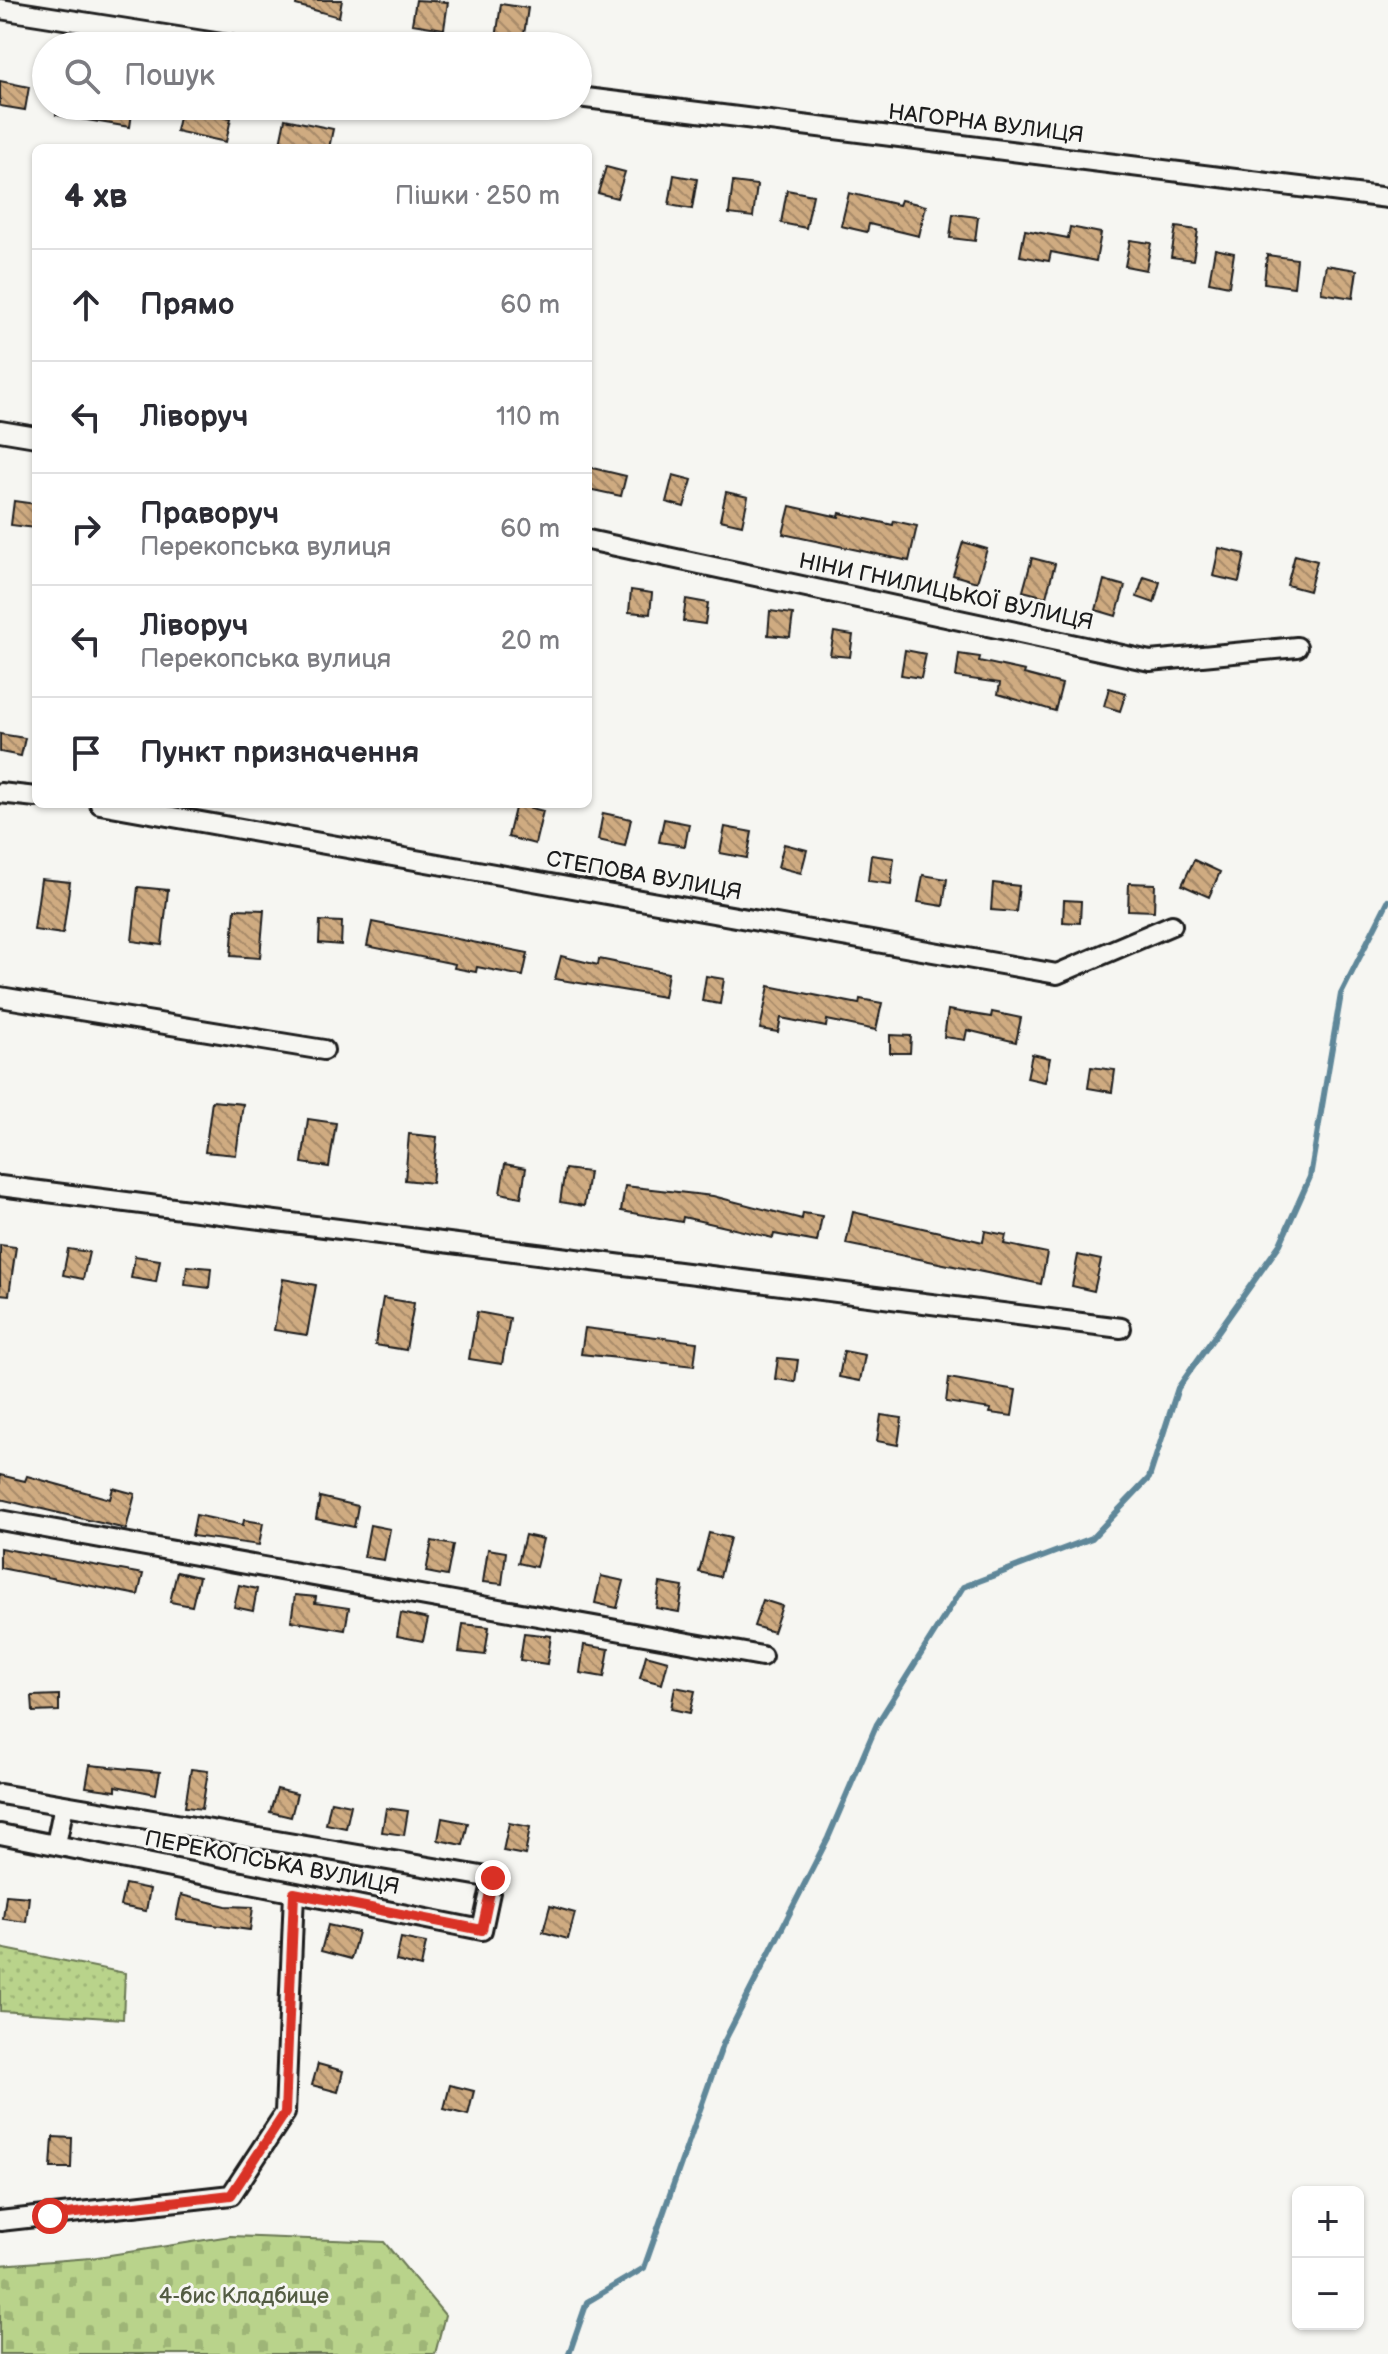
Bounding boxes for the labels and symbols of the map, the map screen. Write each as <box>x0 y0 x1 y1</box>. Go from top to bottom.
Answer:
street label: НАГОРНА ВУЛИЦЯ <box>887 99 1085 149</box>
street label: НІНИ ГНИЛИЦЬКОЇ ВУЛИЦЯ <box>796 548 1096 636</box>
street label: СТЕПОВА ВУЛИЦЯ <box>544 845 744 907</box>
street label: ПЕРЕКОПСЬКА ВУЛИЦЯ <box>142 1825 402 1901</box>
route end <box>475 1860 511 1896</box>
route start <box>32 2198 68 2234</box>
park label: 4-бис Кладбище <box>159 2283 329 2310</box>

